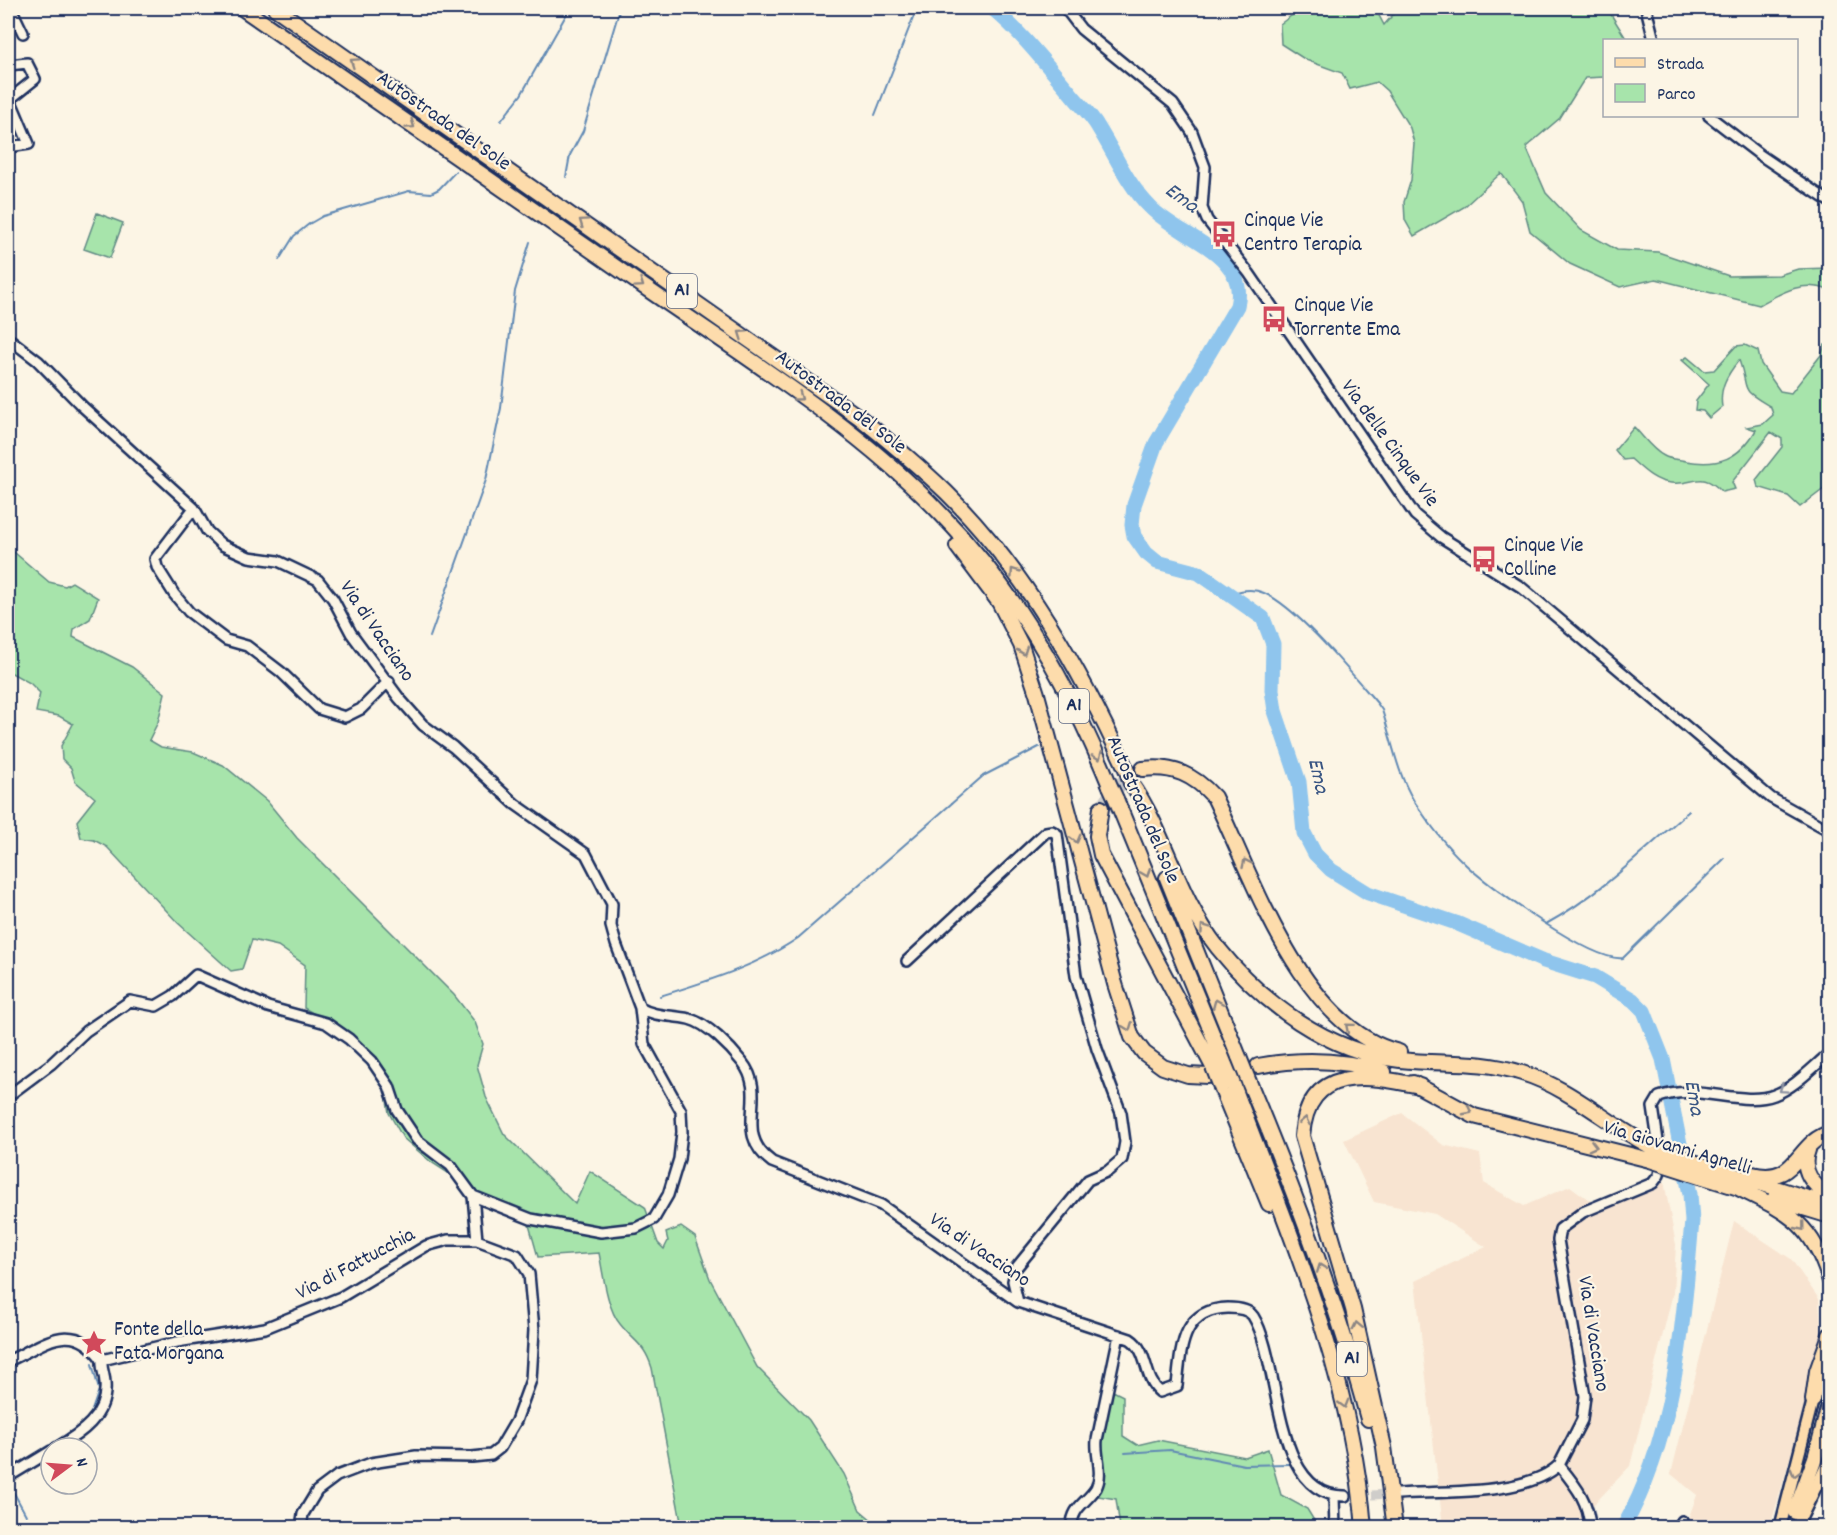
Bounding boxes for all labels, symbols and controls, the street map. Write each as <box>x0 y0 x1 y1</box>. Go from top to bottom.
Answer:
legend <box>1603 39 1798 117</box>
text: Strada <box>1657 53 1704 78</box>
one-way arrow <box>350 58 361 69</box>
street label: Autostrada del Sole <box>370 64 516 180</box>
text: Parco <box>1657 83 1696 108</box>
one-way arrow <box>404 118 415 129</box>
water label: Ema <box>1158 176 1206 223</box>
place label: Cinque Vie Centro Terapia <box>1244 207 1363 261</box>
one-way arrow <box>579 218 590 229</box>
bus stop icon: Cinque Vie Centro Terapia <box>1209 219 1239 249</box>
road number: A1 <box>667 274 697 308</box>
one-way arrow <box>633 277 644 288</box>
place label: Cinque Vie Torrente Ema <box>1294 292 1401 346</box>
bus stop icon: Cinque Vie Torrente Ema <box>1259 304 1289 334</box>
one-way arrow <box>738 330 749 341</box>
street label: Autostrada del Sole <box>768 343 912 463</box>
street label: Via delle Cinque Vie <box>1332 374 1446 514</box>
one-way arrow <box>793 390 804 401</box>
place label: Cinque Vie Colline <box>1504 532 1584 586</box>
bus stop icon: Cinque Vie Colline <box>1469 544 1499 574</box>
one-way arrow <box>1010 568 1021 579</box>
street label: Via di Vacciano <box>331 575 421 689</box>
one-way arrow <box>1015 646 1028 656</box>
road number: A1 <box>1059 689 1089 723</box>
street label: Autostrada del Sole <box>1097 731 1187 889</box>
one-way arrow <box>1091 749 1103 760</box>
water label: Ema <box>1298 755 1336 798</box>
one-way arrow <box>1069 833 1081 844</box>
one-way arrow <box>1241 859 1253 870</box>
one-way arrow <box>1139 867 1151 878</box>
one-way arrow <box>1200 924 1211 935</box>
one-way arrow <box>1212 998 1224 1009</box>
one-way arrow <box>1121 1021 1133 1032</box>
one-way arrow <box>1345 1023 1356 1034</box>
water label: Ema <box>1675 1078 1712 1120</box>
one-way arrow <box>1779 1082 1790 1093</box>
one-way arrow <box>1461 1104 1472 1115</box>
street label: Via Giovanni Agnelli <box>1600 1114 1755 1184</box>
one-way arrow <box>1298 1116 1311 1126</box>
one-way arrow <box>1588 1139 1598 1152</box>
street label: Via di Vacciano <box>922 1206 1036 1296</box>
street label: Via di Fattucchia <box>291 1220 422 1309</box>
one-way arrow <box>1794 1220 1805 1231</box>
one-way arrow <box>1316 1263 1329 1274</box>
street label: Via di Vacciano <box>1568 1274 1616 1394</box>
place label: Fonte della Fata Morgana <box>114 1316 225 1370</box>
one-way arrow <box>1351 1321 1364 1331</box>
place icon: Fonte della Fata Morgana <box>79 1328 109 1358</box>
road number: A1 <box>1337 1342 1367 1376</box>
one-way arrow <box>1337 1398 1349 1409</box>
north arrow <box>39 1436 99 1496</box>
text: N <box>69 1456 93 1470</box>
one-way arrow <box>1790 1467 1802 1478</box>

